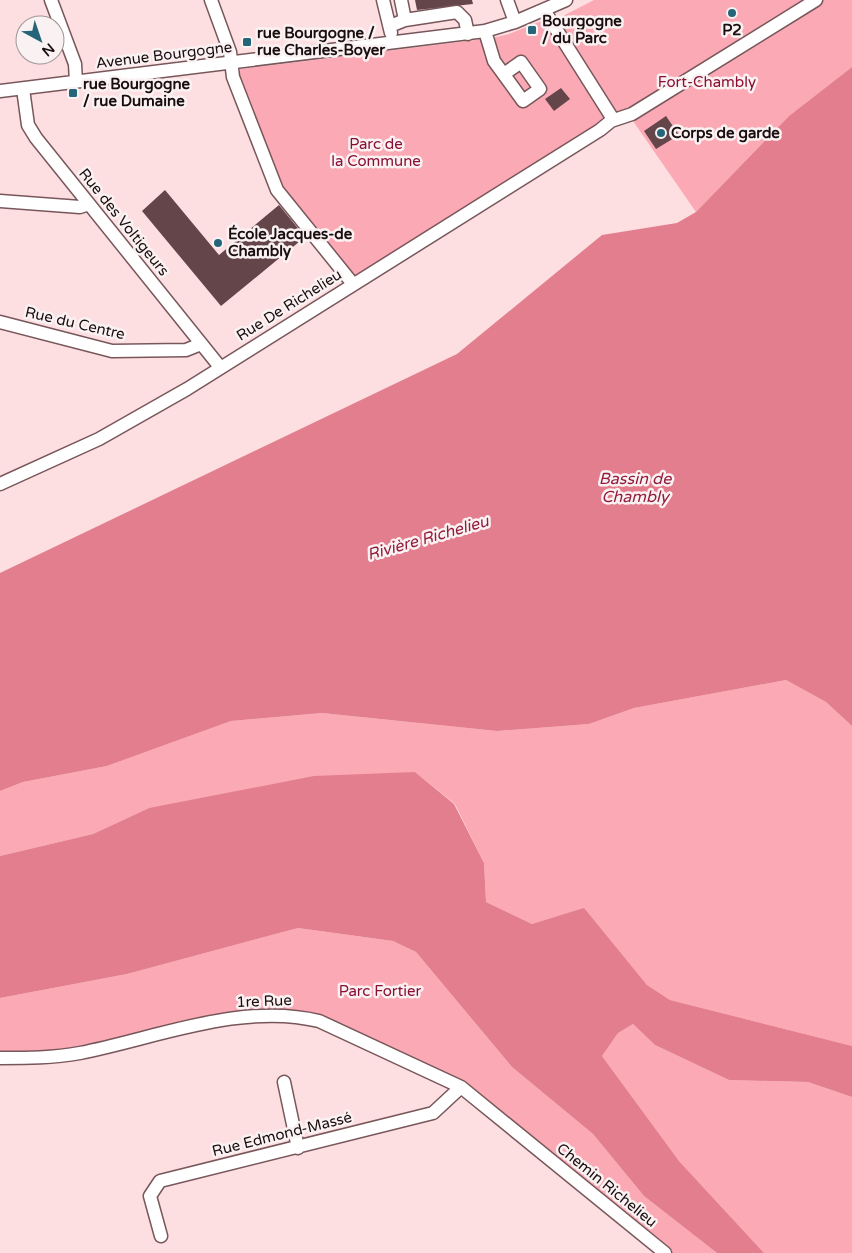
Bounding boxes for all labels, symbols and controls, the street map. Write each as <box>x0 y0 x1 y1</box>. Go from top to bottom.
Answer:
marker: P2 <box>726 7 738 19</box>
place label: Bourgogne / du Parc <box>542 12 622 47</box>
north arrow <box>15 15 65 65</box>
place label: P2 <box>722 21 742 39</box>
place label: rue Bourgogne / rue Charles-Boyer <box>257 24 385 60</box>
marker: Bourgogne / du Parc <box>526 24 538 36</box>
marker: rue Bourgogne / rue Charles-Boyer <box>241 36 253 48</box>
street label: Avenue Bourgogne <box>95 38 233 72</box>
text: N <box>38 39 58 60</box>
park label: Fort-Chambly <box>658 73 756 91</box>
place label: rue Bourgogne / rue Dumaine <box>83 75 191 110</box>
marker: rue Bourgogne / rue Dumaine <box>67 87 79 99</box>
place label: Corps de garde <box>671 124 780 143</box>
marker: Corps de garde <box>655 127 667 139</box>
park label: Parc de la Commune <box>331 135 421 170</box>
street label: Rue des Voltigeurs <box>75 165 173 279</box>
place label: École Jacques-de Chambly <box>228 224 353 261</box>
marker: École Jacques-de Chambly <box>212 237 224 249</box>
street label: Rue De Richelieu <box>233 265 345 345</box>
street label: Rue du Centre <box>23 303 127 343</box>
water label: Bassin de Chambly <box>599 469 672 507</box>
water label: Rivière Richelieu <box>365 511 492 565</box>
park label: Parc Fortier <box>339 982 422 1000</box>
street label: 1re Rue <box>236 991 292 1011</box>
street label: Rue Edmond-Massé <box>210 1108 354 1160</box>
street label: Chemin Richelieu <box>553 1139 661 1231</box>

